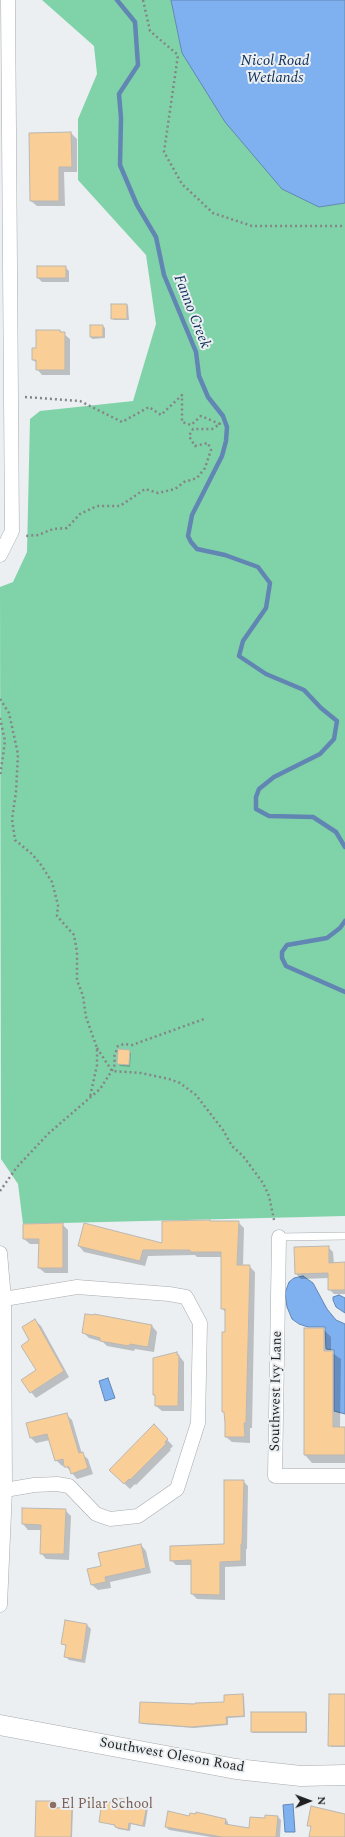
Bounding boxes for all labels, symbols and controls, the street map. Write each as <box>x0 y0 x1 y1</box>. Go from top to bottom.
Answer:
water label: Nicol Road Wetlands <box>240 53 310 88</box>
water label: Fanno Creek <box>169 272 213 352</box>
street label: Southwest Ivy Lane <box>268 1330 286 1452</box>
street label: Southwest Oleson Road <box>98 1735 246 1777</box>
north arrow <box>289 1781 329 1821</box>
text: N <box>313 1796 330 1805</box>
place label: El Pilar School <box>61 1797 153 1813</box>
marker: El Pilar School <box>48 1800 58 1810</box>

